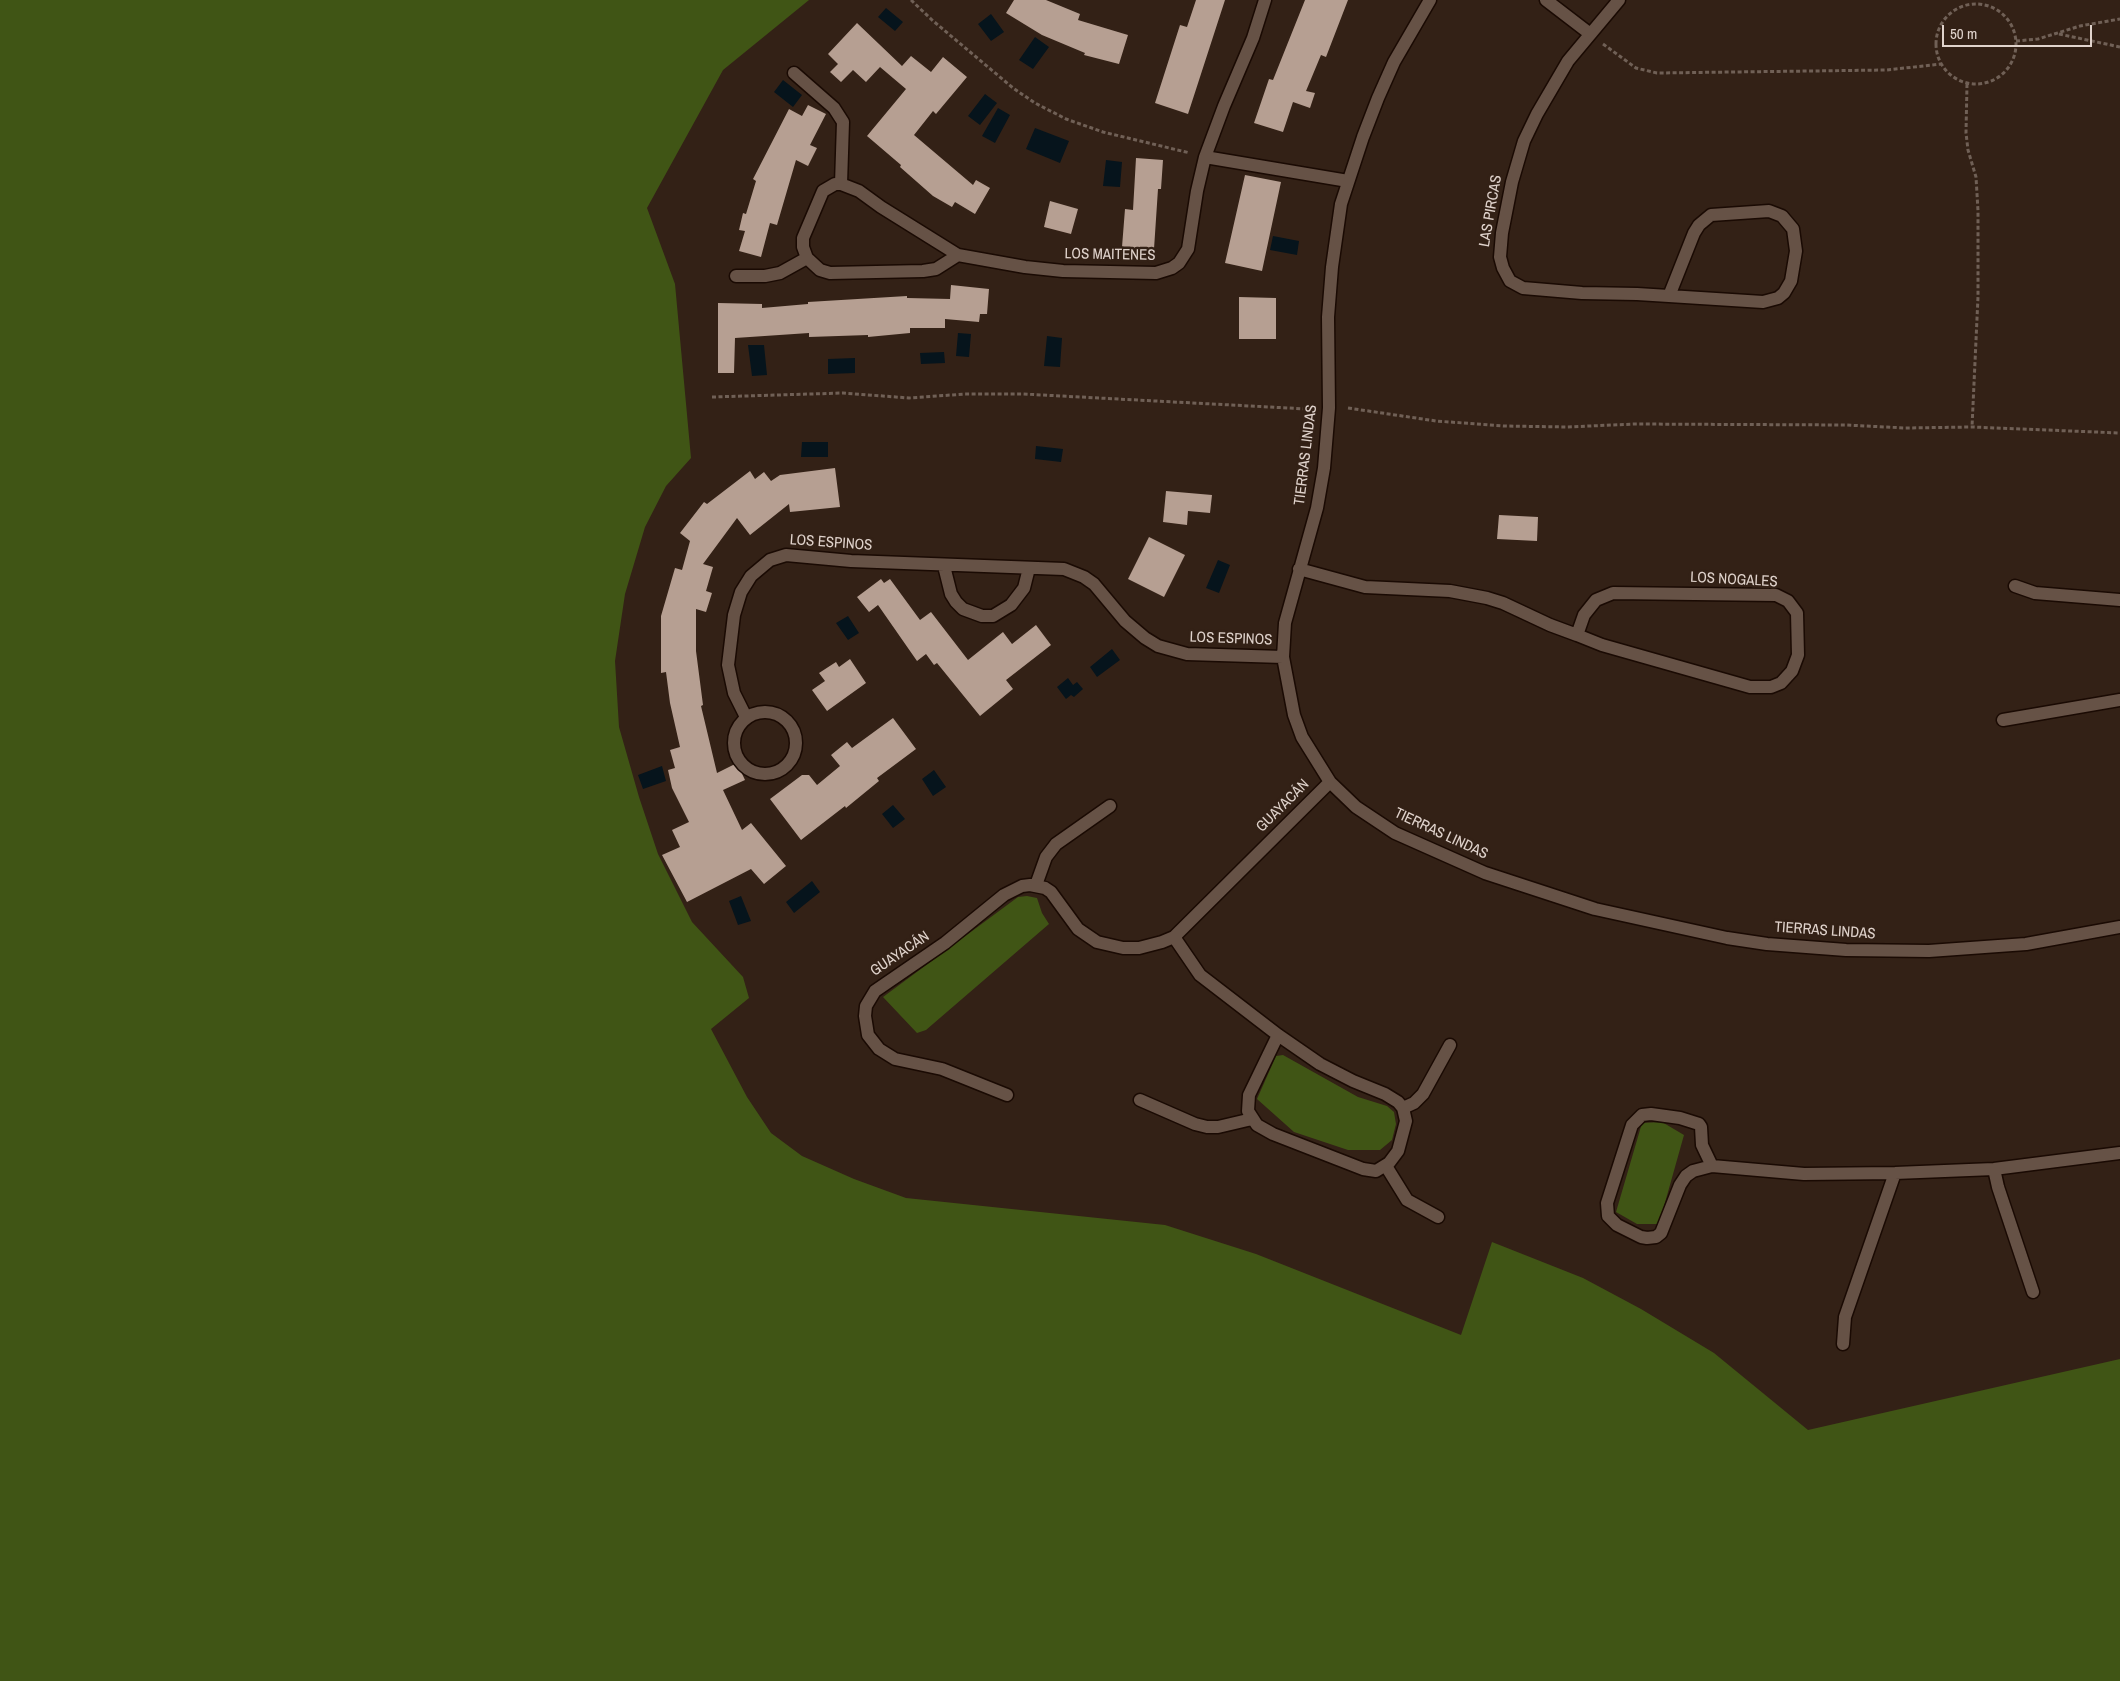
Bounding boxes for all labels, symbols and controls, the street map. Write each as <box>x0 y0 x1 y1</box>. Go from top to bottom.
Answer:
scale bar <box>1945 15 2095 47</box>
text: 50 m <box>1950 23 1977 44</box>
street label: LAS PIRCAS <box>1476 174 1506 248</box>
street label: LOS MAITENES <box>1064 245 1156 265</box>
street label: TIERRAS LINDAS <box>1291 404 1321 506</box>
street label: LOS ESPINOS <box>789 531 873 555</box>
street label: LOS NOGALES <box>1690 569 1778 591</box>
street label: LOS ESPINOS <box>1189 629 1273 649</box>
street label: GUAYACÁN <box>1253 776 1313 836</box>
street label: TIERRAS LINDAS <box>1391 804 1491 864</box>
street label: TIERRAS LINDAS <box>1774 918 1876 944</box>
street label: GUAYACÁN <box>867 928 933 980</box>

